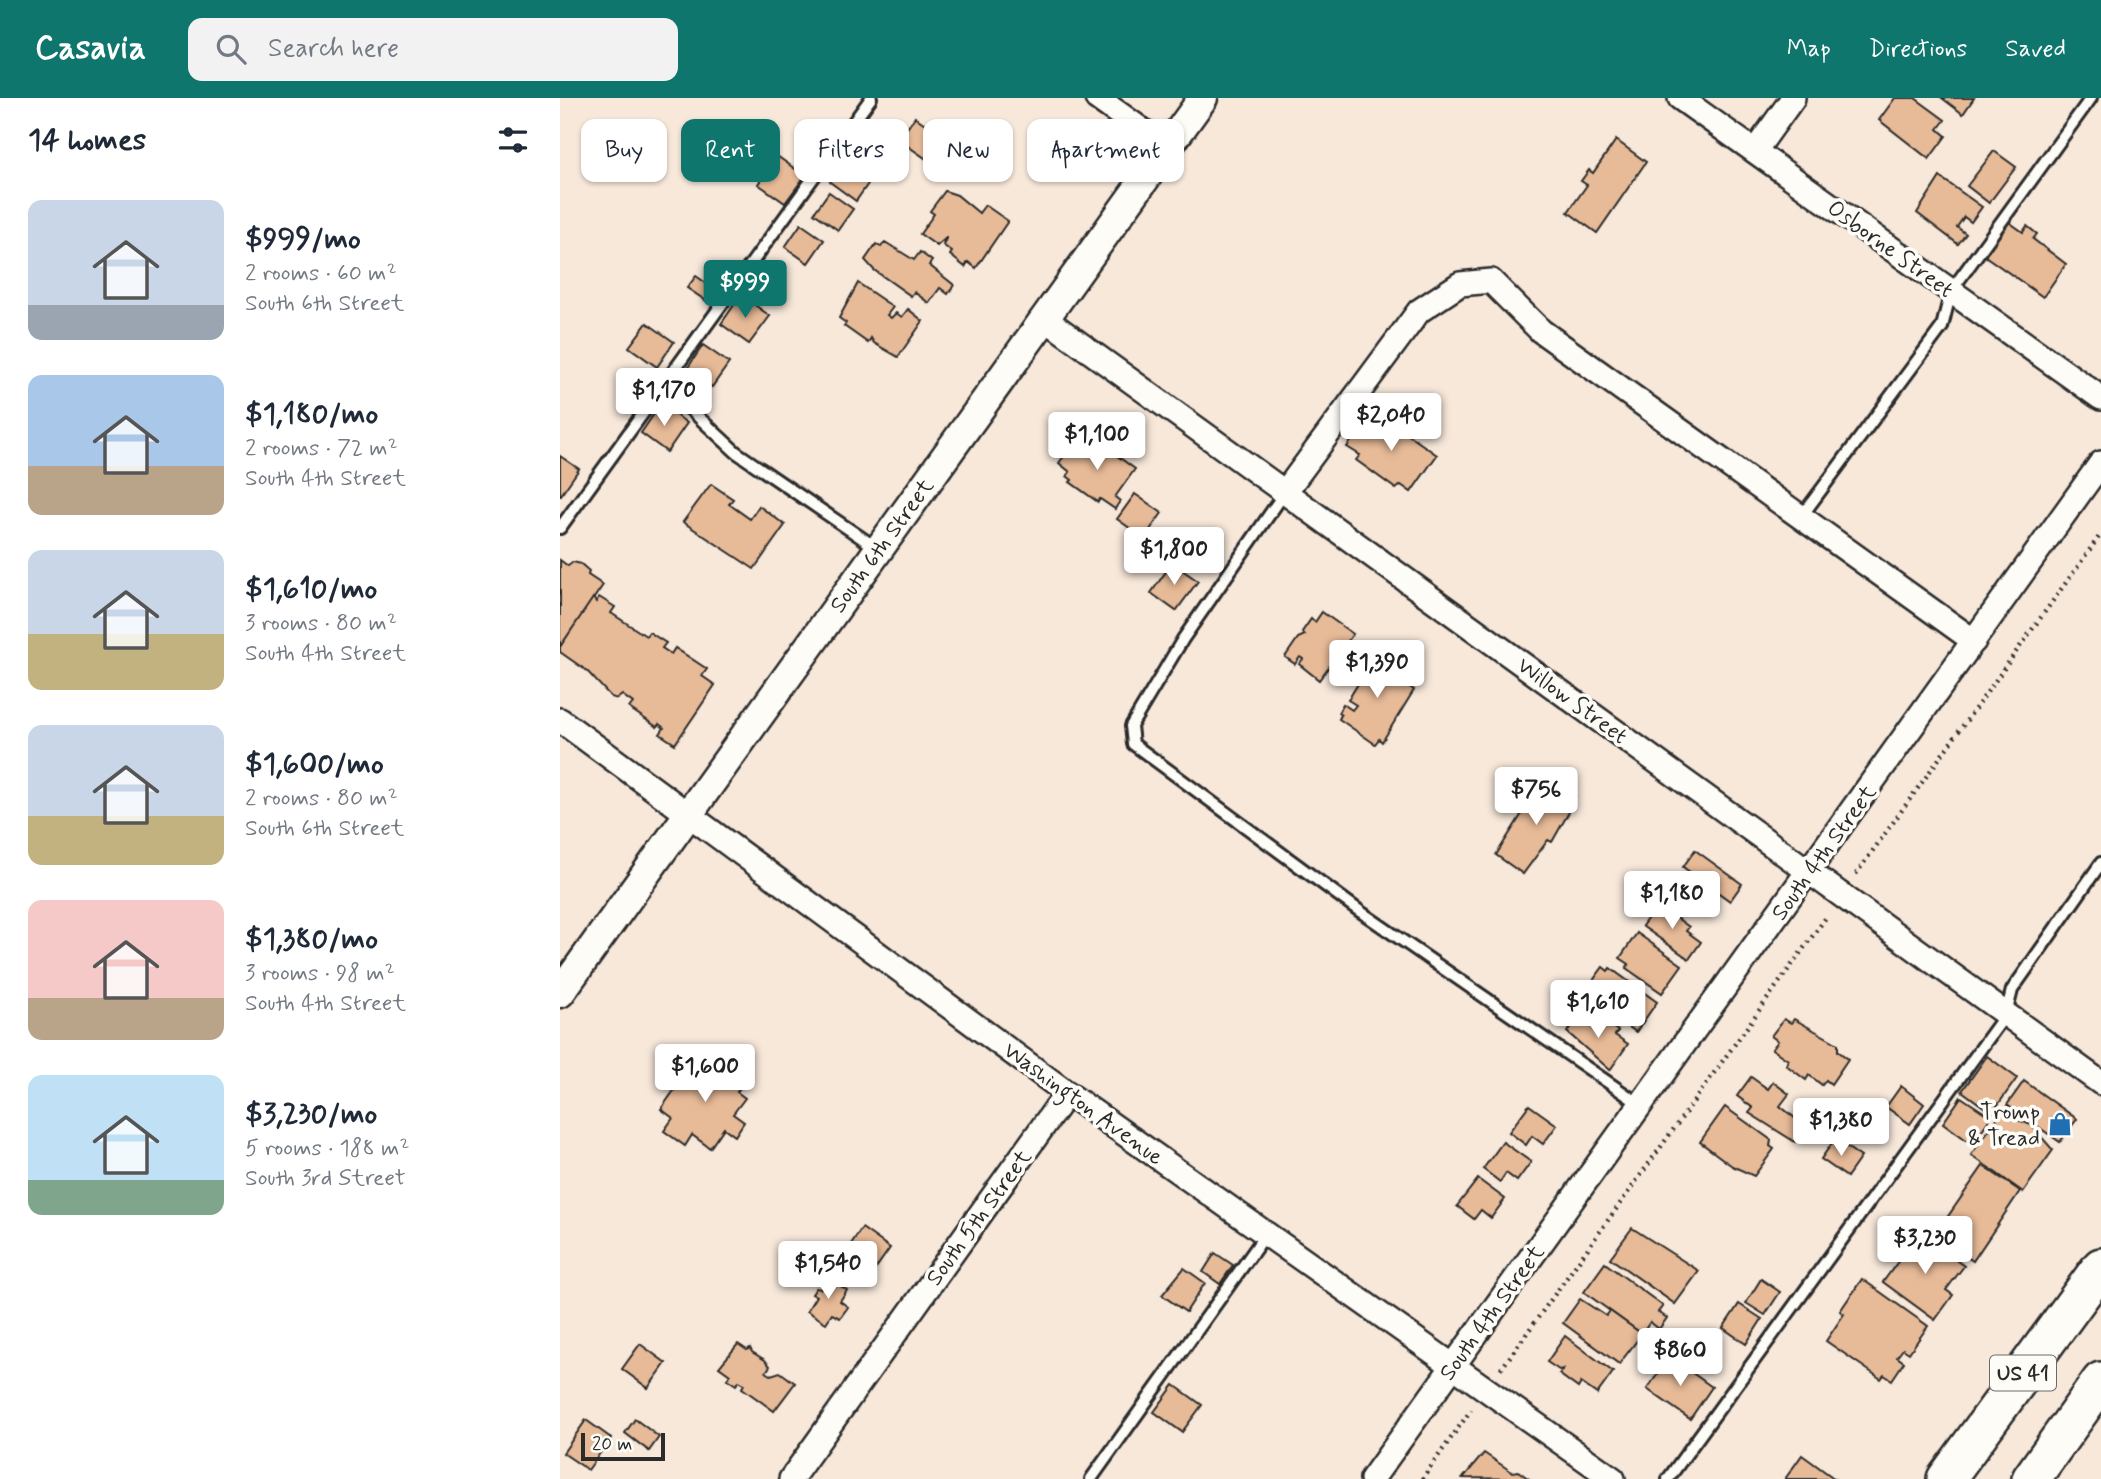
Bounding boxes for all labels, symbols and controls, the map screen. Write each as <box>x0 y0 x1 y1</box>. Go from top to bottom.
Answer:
search box <box>188 18 678 81</box>
text: Casavia <box>35 27 146 71</box>
icon: search <box>212 30 250 68</box>
text: Search here <box>268 32 399 66</box>
text: Map <box>1787 34 1831 65</box>
text: Directions <box>1869 34 1967 65</box>
text: Saved <box>2005 34 2066 65</box>
chip: Buy <box>581 119 667 182</box>
chip: Rent <box>681 119 780 182</box>
chip: Filters <box>794 119 909 182</box>
chip: New <box>923 119 1013 182</box>
chip: Apartment <box>1027 119 1184 182</box>
text: 14 homes <box>28 121 146 160</box>
icon: filters <box>494 121 532 159</box>
street label: Osborne Street <box>1821 194 1959 306</box>
text: $999/mo <box>245 220 361 259</box>
icon: home <box>84 228 168 312</box>
text: 2 rooms · 60 m² <box>245 259 397 289</box>
pin: $999 <box>704 260 786 320</box>
text: $999 <box>720 268 770 298</box>
text: South 6th Street <box>245 289 404 319</box>
pin: $1,170 <box>607 368 721 428</box>
text: $1,170 <box>632 376 696 406</box>
pin: $2,040 <box>1334 394 1448 453</box>
text: $1,180/mo <box>245 395 378 434</box>
text: $2,040 <box>1356 401 1426 431</box>
icon: home <box>84 403 168 487</box>
pin: $1,100 <box>1040 412 1154 472</box>
text: $1,100 <box>1064 420 1130 450</box>
text: 2 rooms · 72 m² <box>245 434 398 464</box>
text: South 4th Street <box>245 464 406 494</box>
street label: South 6th Street <box>824 472 942 619</box>
pin: $1,800 <box>1117 528 1231 587</box>
text: $1,800 <box>1140 535 1208 565</box>
text: $1,610/mo <box>245 570 377 609</box>
icon: home <box>84 578 168 662</box>
text: 3 rooms · 80 m² <box>245 609 397 639</box>
text: South 4th Street <box>245 639 406 669</box>
pin: $1,390 <box>1320 640 1434 700</box>
text: $1,390 <box>1345 648 1409 678</box>
street label: Willow Street <box>1511 651 1633 752</box>
text: $1,600/mo <box>245 745 384 784</box>
icon: home <box>84 753 168 837</box>
pin: $756 <box>1495 768 1577 827</box>
text: $756 <box>1511 775 1561 805</box>
street label: South 4th Street <box>1765 779 1884 927</box>
text: 2 rooms · 80 m² <box>245 784 398 814</box>
text: South 6th Street <box>245 814 404 844</box>
pin: $1,180 <box>1615 872 1729 931</box>
text: $1,180 <box>1640 879 1704 909</box>
text: $1,380/mo <box>245 920 378 959</box>
icon: home <box>84 928 168 1012</box>
text: 3 rooms · 98 m² <box>245 959 395 989</box>
pin: $1,610 <box>1541 981 1655 1040</box>
text: $1,610 <box>1566 988 1630 1018</box>
text: South 4th Street <box>245 989 406 1019</box>
street label: Washington Avenue <box>996 1036 1169 1175</box>
pin: $1,600 <box>648 1044 762 1104</box>
text: $1,600 <box>671 1052 739 1082</box>
text: $3,230/mo <box>245 1095 377 1134</box>
pin: $1,380 <box>1784 1098 1898 1158</box>
place label: Tromp & Tread <box>1968 1098 2040 1154</box>
icon: home <box>84 1103 168 1187</box>
text: $1,380 <box>1809 1106 1873 1136</box>
shop icon: Tromp & Tread <box>2046 1110 2074 1138</box>
text: 5 rooms · 188 m² <box>245 1134 409 1164</box>
street label: South 5th Street <box>920 1144 1039 1292</box>
text: South 3rd Street <box>245 1164 406 1194</box>
pin: $3,230 <box>1868 1216 1982 1276</box>
text: $3,230 <box>1893 1224 1957 1254</box>
street label: South 4th Street <box>1433 1239 1552 1387</box>
pin: $1,540 <box>771 1242 885 1301</box>
text: $1,540 <box>794 1249 862 1279</box>
pin: $860 <box>1639 1328 1721 1388</box>
text: $860 <box>1653 1336 1707 1366</box>
road number: US 41 <box>1990 1356 2056 1390</box>
scale bar <box>581 1430 665 1462</box>
text: 20 m <box>592 1432 632 1457</box>

